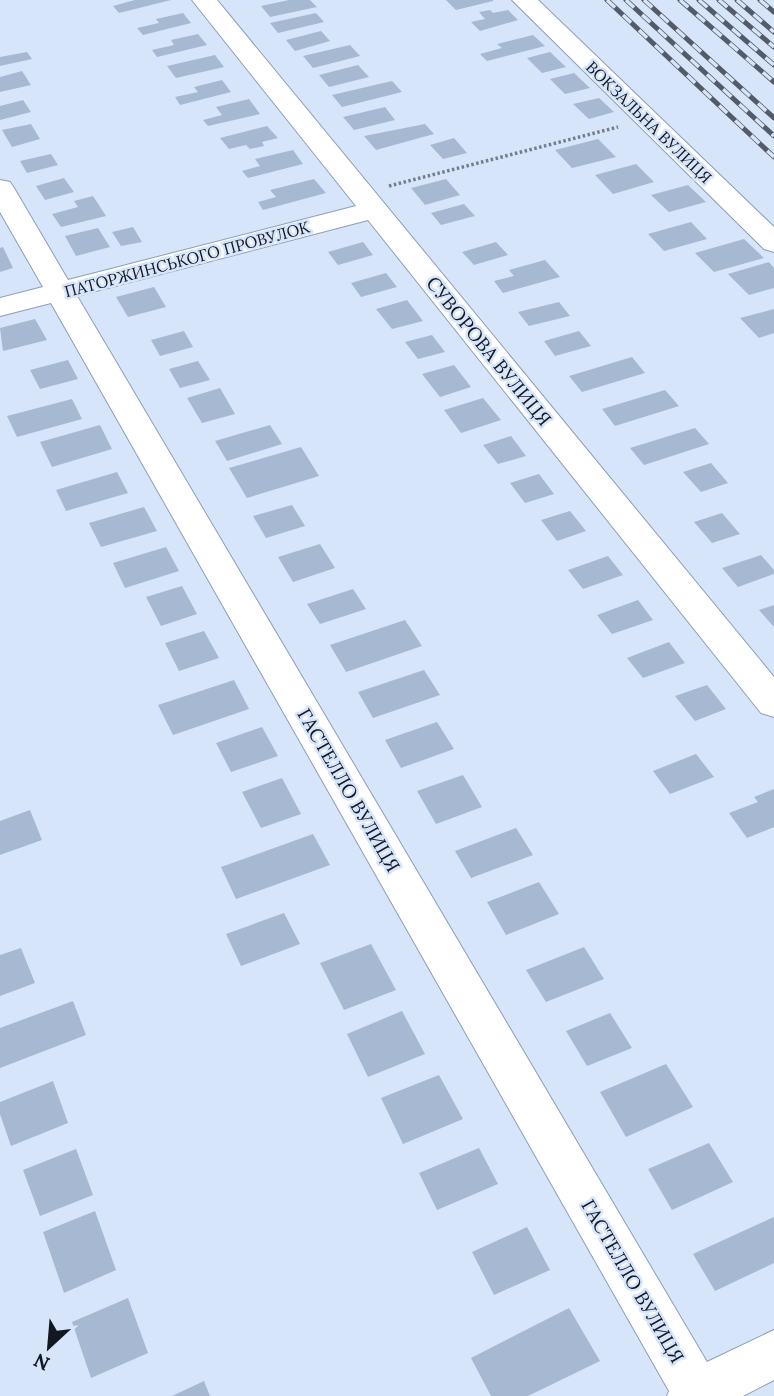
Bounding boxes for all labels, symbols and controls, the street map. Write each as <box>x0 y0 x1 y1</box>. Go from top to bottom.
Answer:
street label: ВОКЗАЛЬНА ВУЛИЦЯ <box>582 57 716 187</box>
street label: ПАТОРЖИНСЬКОГО ПРОВУЛОК <box>62 217 312 301</box>
street label: СУВОРОВА ВУЛИЦЯ <box>421 271 557 431</box>
street label: ГАСТЕЛЛО ВУЛИЦЯ <box>292 704 406 876</box>
street label: ГАСТЕЛЛО ВУЛИЦЯ <box>576 1195 690 1367</box>
north arrow <box>14 1312 84 1382</box>
text: N <box>29 1348 53 1376</box>

